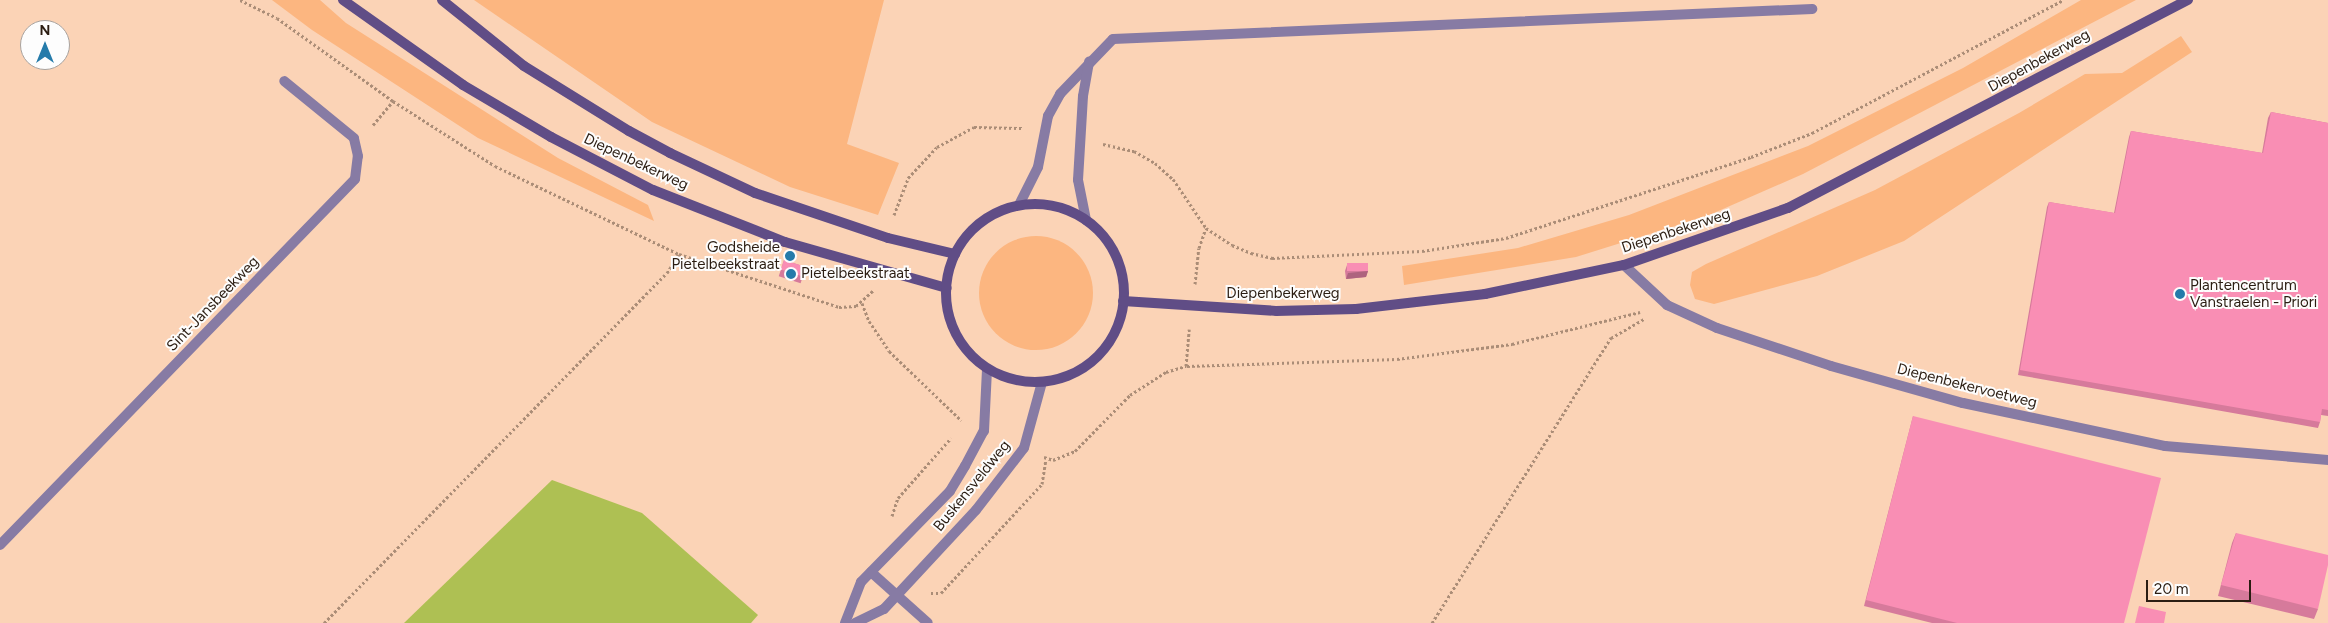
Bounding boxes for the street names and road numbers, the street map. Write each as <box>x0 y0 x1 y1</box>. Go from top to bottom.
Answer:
street label: Diepenbekerweg <box>1985 26 2093 96</box>
street label: Diepenbekerweg <box>581 130 691 194</box>
street label: Diepenbekerweg <box>1619 205 1733 257</box>
street label: Sint-Jansbeekweg <box>163 253 263 355</box>
street label: Diepenbekerweg <box>1226 285 1340 303</box>
street label: Diepenbekervoetweg <box>1895 360 2039 412</box>
street label: Buskensveldweg <box>930 437 1014 535</box>

